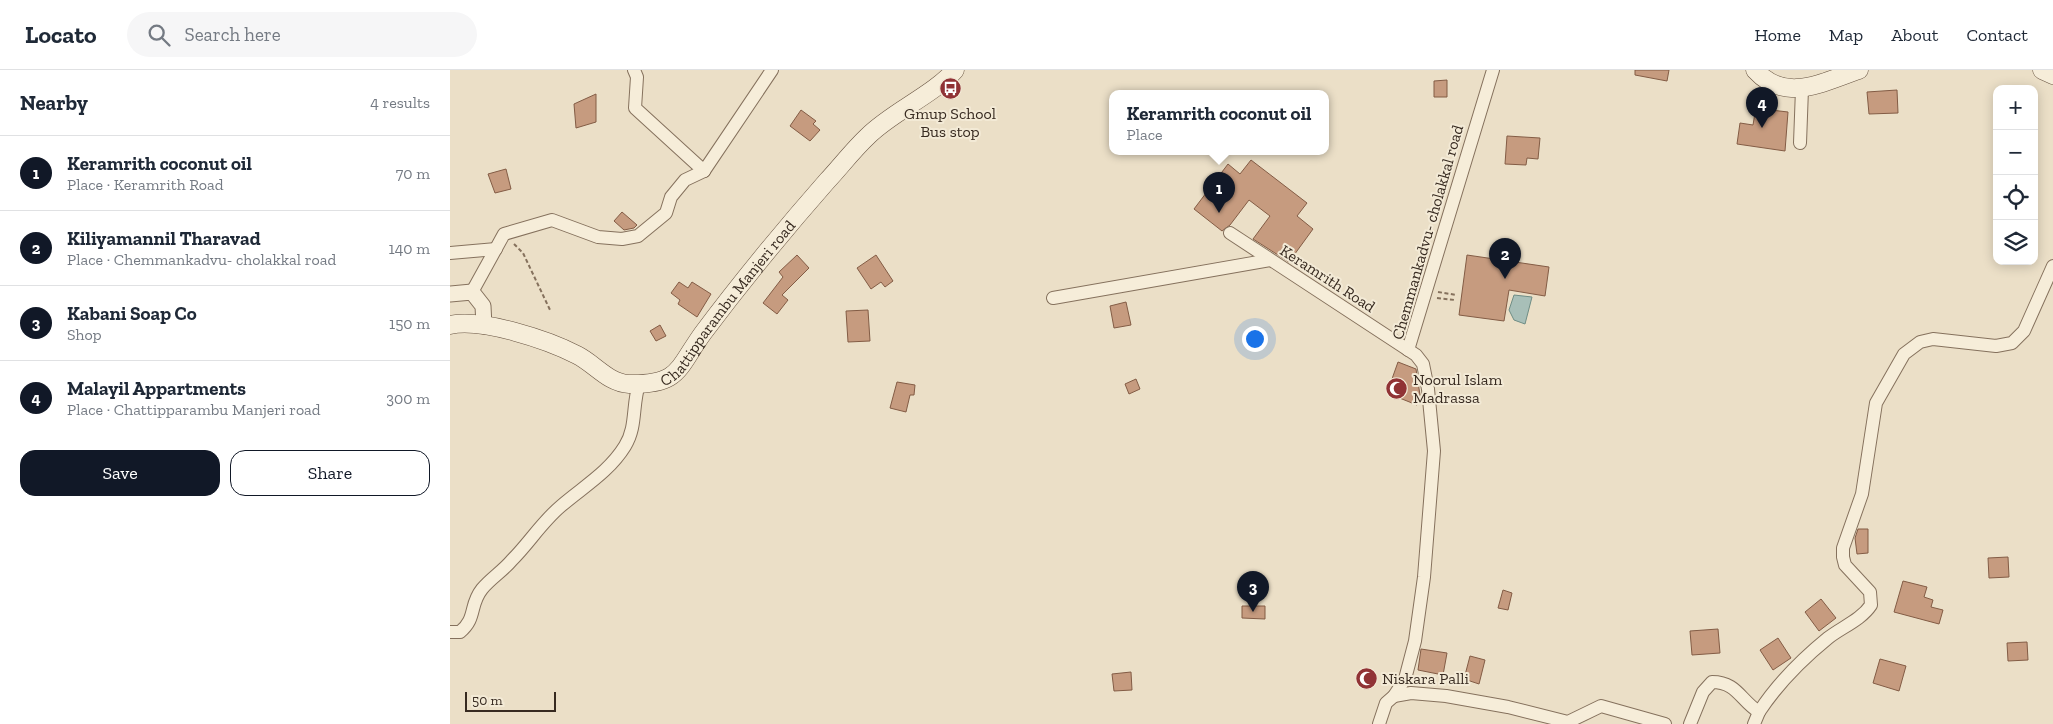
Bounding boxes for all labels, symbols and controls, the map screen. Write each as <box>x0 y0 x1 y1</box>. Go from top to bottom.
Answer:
search box <box>127 12 477 57</box>
text: Locato <box>25 20 97 49</box>
icon: search <box>145 21 173 49</box>
text: Search here <box>185 23 281 46</box>
text: Home <box>1754 24 1801 46</box>
text: Map <box>1829 24 1863 46</box>
text: About <box>1891 24 1938 46</box>
text: Contact <box>1966 24 2028 46</box>
bus stop icon: Gmup School Bus stop <box>938 77 962 101</box>
map controls <box>1993 85 2038 265</box>
button: + <box>1993 85 2038 130</box>
pin: 4 <box>1746 87 1778 128</box>
text: Nearby <box>20 90 88 115</box>
popup <box>1109 90 1329 155</box>
text: 4 results <box>370 93 430 112</box>
text: Keramrith coconut oil <box>1127 102 1311 125</box>
place label: Gmup School Bus stop <box>904 104 996 141</box>
street label: Chemmankadvu- cholakkal road <box>1388 122 1467 342</box>
text: Place <box>1127 125 1163 144</box>
button: − <box>1993 130 2038 175</box>
text: Keramrith coconut oil <box>67 152 252 175</box>
text: 1 <box>33 164 39 183</box>
text: 70 m <box>396 164 430 183</box>
pin: 1 <box>1203 172 1235 213</box>
text: Place · Keramrith Road <box>67 175 224 194</box>
button: locate <box>1993 175 2038 220</box>
street label: Chattipparambu Manjeri road <box>657 216 799 390</box>
button: layers <box>1993 220 2038 265</box>
text: Kiliyamannil Tharavad <box>67 227 260 250</box>
pin: 2 <box>1489 238 1521 279</box>
text: 2 <box>32 239 40 258</box>
text: 140 m <box>389 239 430 258</box>
street label: Keramrith Road <box>1277 241 1379 316</box>
text: Place · Chemmankadvu- cholakkal road <box>67 250 336 269</box>
text: Kabani Soap Co <box>67 302 197 325</box>
text: 3 <box>32 314 40 333</box>
text: 150 m <box>389 314 430 333</box>
text: Shop <box>67 325 102 344</box>
your location <box>1242 326 1268 352</box>
place label: Noorul Islam Madrassa <box>1413 370 1502 407</box>
mosque icon: Noorul Islam Madrassa <box>1385 376 1409 400</box>
text: Malayil Appartments <box>67 377 246 400</box>
text: 4 <box>31 389 41 408</box>
text: 300 m <box>386 389 430 408</box>
text: Place · Chattipparambu Manjeri road <box>67 400 321 419</box>
button: Save <box>20 450 220 496</box>
button: Share <box>230 450 430 496</box>
pin: 3 <box>1237 571 1269 612</box>
mosque icon: Niskara Palli <box>1354 666 1378 690</box>
place label: Niskara Palli <box>1382 669 1469 688</box>
scale bar <box>465 689 556 712</box>
text: 50 m <box>472 692 503 709</box>

